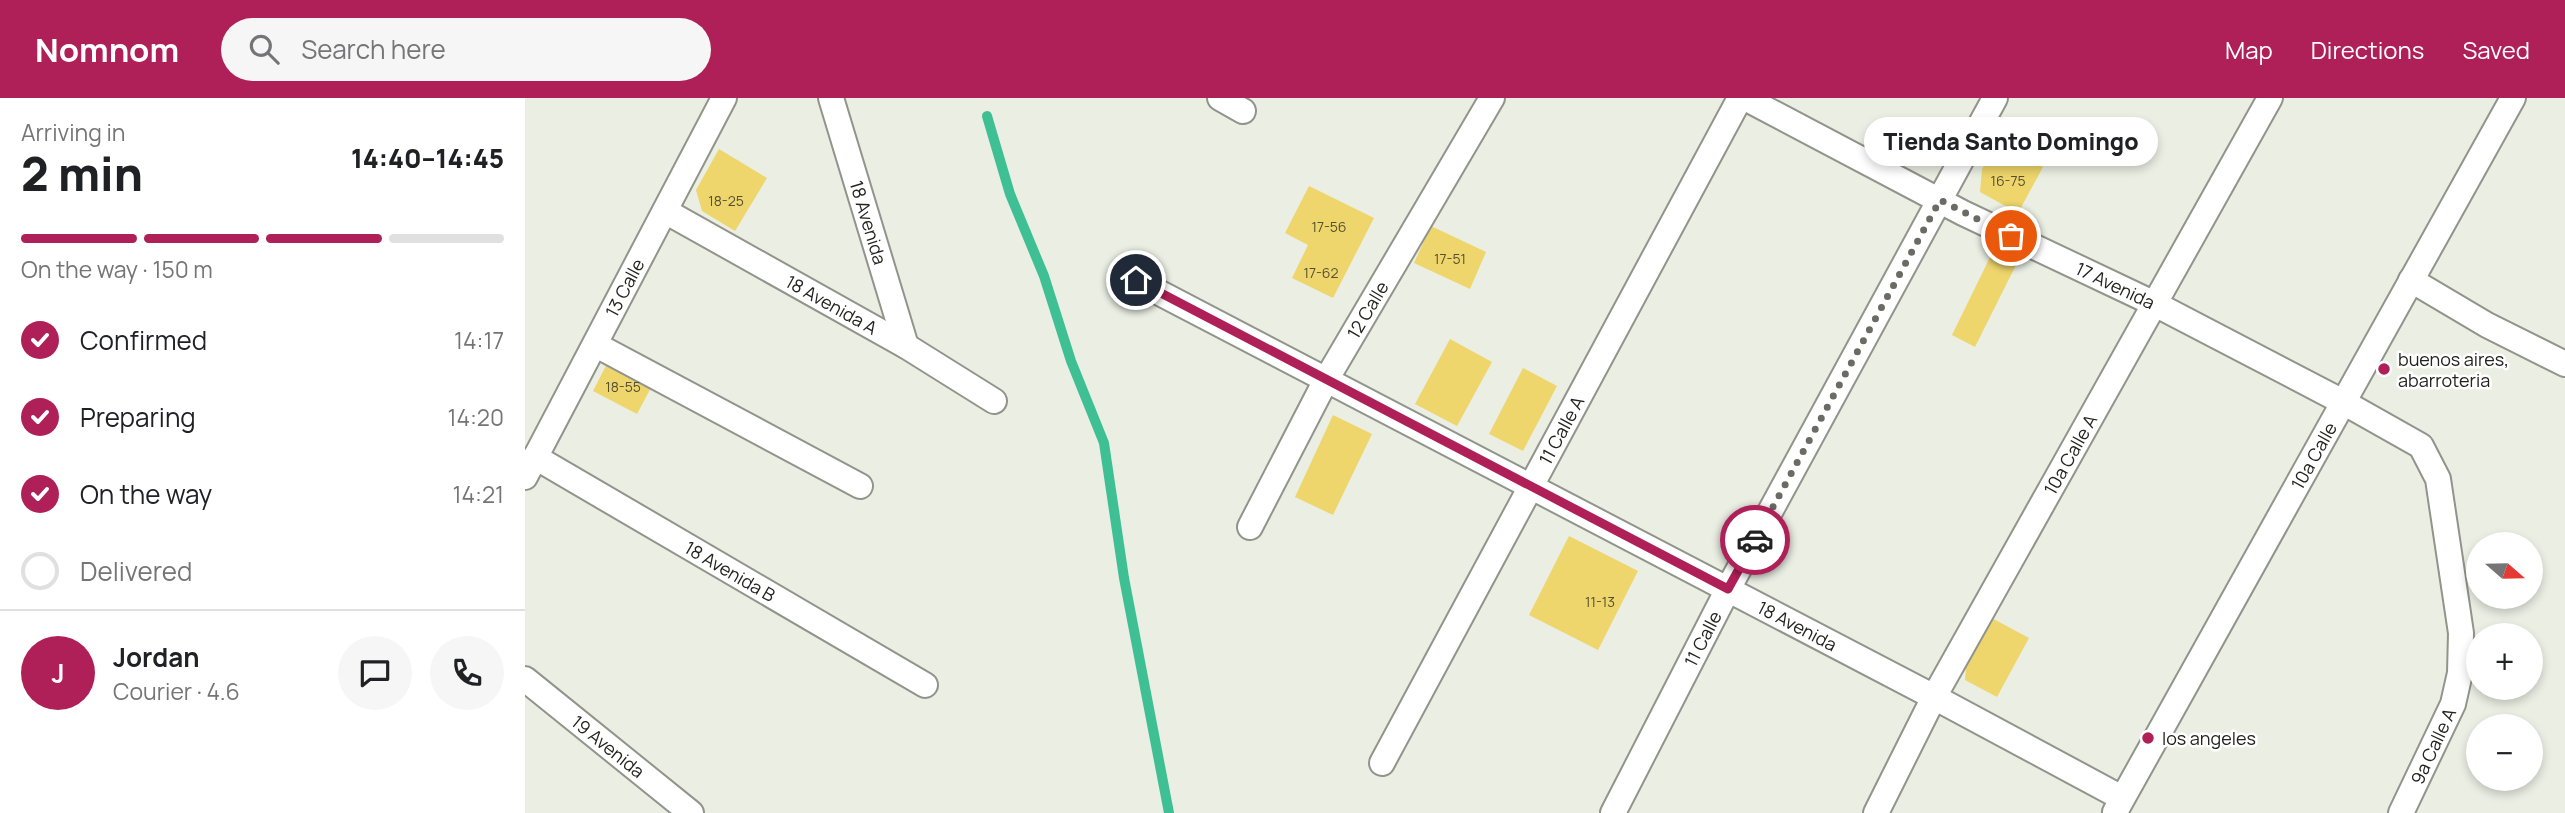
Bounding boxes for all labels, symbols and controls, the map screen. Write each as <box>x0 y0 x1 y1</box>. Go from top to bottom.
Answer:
search box <box>221 18 711 81</box>
text: Nomnom <box>35 27 179 72</box>
icon: search <box>245 30 283 68</box>
text: Search here <box>301 31 446 67</box>
text: Map <box>2225 33 2273 66</box>
text: Directions <box>2311 33 2424 66</box>
text: Saved <box>2462 33 2530 66</box>
text: Arriving in <box>21 116 126 148</box>
callout: Tienda Santo Domingo <box>1864 117 2158 166</box>
text: Tienda Santo Domingo <box>1883 125 2139 157</box>
text: 14:40–14:45 <box>351 140 504 176</box>
text: 2 min <box>21 142 143 205</box>
house number: 16-75 <box>1990 171 2026 190</box>
street label: 18 Avenida <box>845 178 893 267</box>
house number: 18-25 <box>708 191 744 210</box>
pin <box>1981 206 2041 266</box>
house number: 17-56 <box>1311 217 1347 236</box>
icon: bag <box>1992 217 2030 255</box>
house number: 17-51 <box>1434 249 1466 268</box>
pin <box>1106 250 1166 310</box>
text: On the way · 150 m <box>21 253 213 285</box>
street label: 13 Calle <box>599 254 650 321</box>
street label: 17 Avenida <box>2072 256 2159 314</box>
icon: home <box>1117 261 1155 299</box>
house number: 17-62 <box>1303 263 1339 282</box>
street label: 18 Avenida A <box>782 269 882 340</box>
street label: 12 Calle <box>1341 277 1394 343</box>
icon: check <box>21 321 59 359</box>
text: Confirmed <box>80 322 207 358</box>
text: 14:17 <box>454 324 504 356</box>
place label: buenos aires, abarroteria <box>2398 347 2509 392</box>
marker: buenos aires, abarroteria <box>2376 361 2392 377</box>
house number: 18-55 <box>605 377 641 396</box>
street label: 11 Calle A <box>1533 391 1590 469</box>
icon: check <box>21 398 59 436</box>
text: Preparing <box>80 399 196 435</box>
text: 14:20 <box>447 401 504 433</box>
street label: 10a Calle A <box>2038 409 2103 499</box>
street label: 10a Calle <box>2285 418 2342 494</box>
icon: check <box>21 475 59 513</box>
text: On the way <box>80 476 212 512</box>
text: 14:21 <box>453 478 504 510</box>
courier <box>1720 505 1790 575</box>
icon: car <box>1736 521 1774 559</box>
north arrow <box>2466 532 2543 609</box>
map controls <box>2466 532 2543 791</box>
street label: 18 Avenida B <box>680 535 780 607</box>
text: Delivered <box>80 553 192 589</box>
house number: 11-13 <box>1585 592 1615 611</box>
street label: 18 Avenida <box>1753 595 1841 656</box>
street label: 11 Calle <box>1678 607 1727 671</box>
button: + <box>2466 623 2543 700</box>
button: chat <box>338 636 412 710</box>
button: phone <box>430 636 504 710</box>
text: Jordan <box>113 639 199 675</box>
text: J <box>51 655 65 691</box>
text: Courier · 4.6 <box>113 675 240 707</box>
street label: 9a Calle A <box>2405 703 2461 788</box>
street label: 19 Avenida <box>567 710 650 783</box>
button: − <box>2466 714 2543 791</box>
place label: los angeles <box>2162 726 2256 750</box>
marker: los angeles <box>2140 730 2156 746</box>

